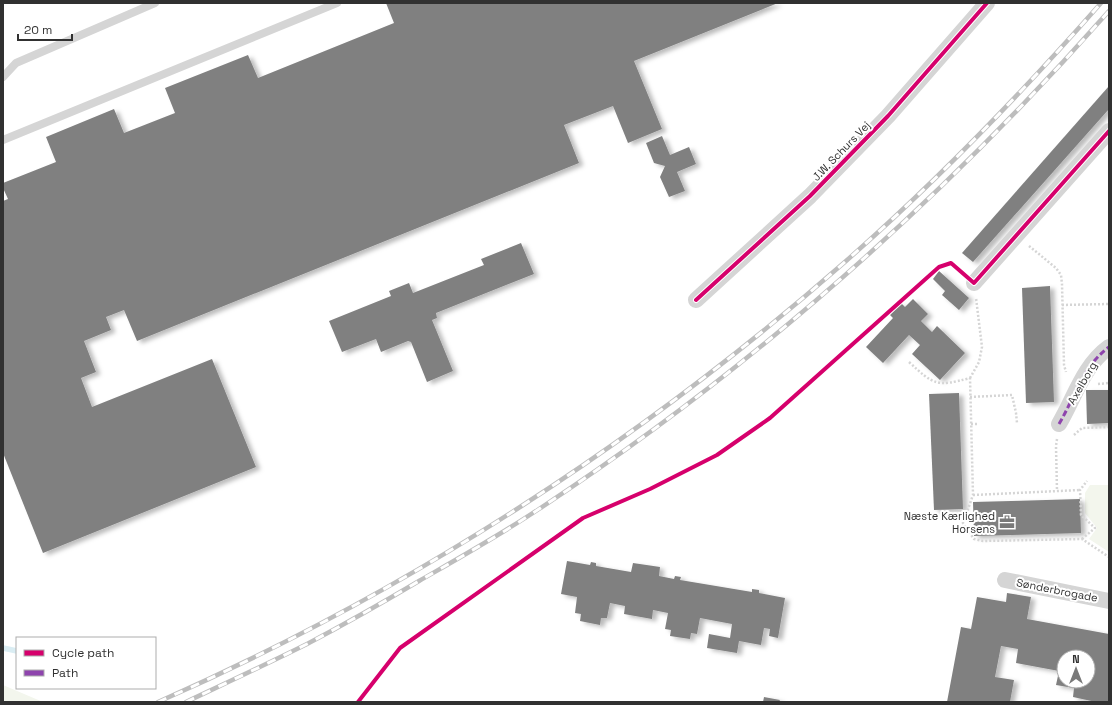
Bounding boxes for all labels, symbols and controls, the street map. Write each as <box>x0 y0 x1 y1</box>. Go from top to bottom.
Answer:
scale bar <box>18 16 72 42</box>
text: 20 m <box>24 22 52 38</box>
street label: J.W. Schurs Vej <box>809 118 873 184</box>
street label: Axelborg <box>1064 359 1100 407</box>
place label: Næste Kærlighed Horsens <box>904 509 995 536</box>
office icon: Næste Kærlighed Horsens <box>998 513 1016 531</box>
street label: Sønderbrogade <box>1015 575 1099 605</box>
legend <box>16 637 156 689</box>
text: Cycle path <box>52 645 114 661</box>
north arrow <box>1056 649 1096 689</box>
text: N <box>1072 652 1080 666</box>
text: Path <box>52 665 78 681</box>

